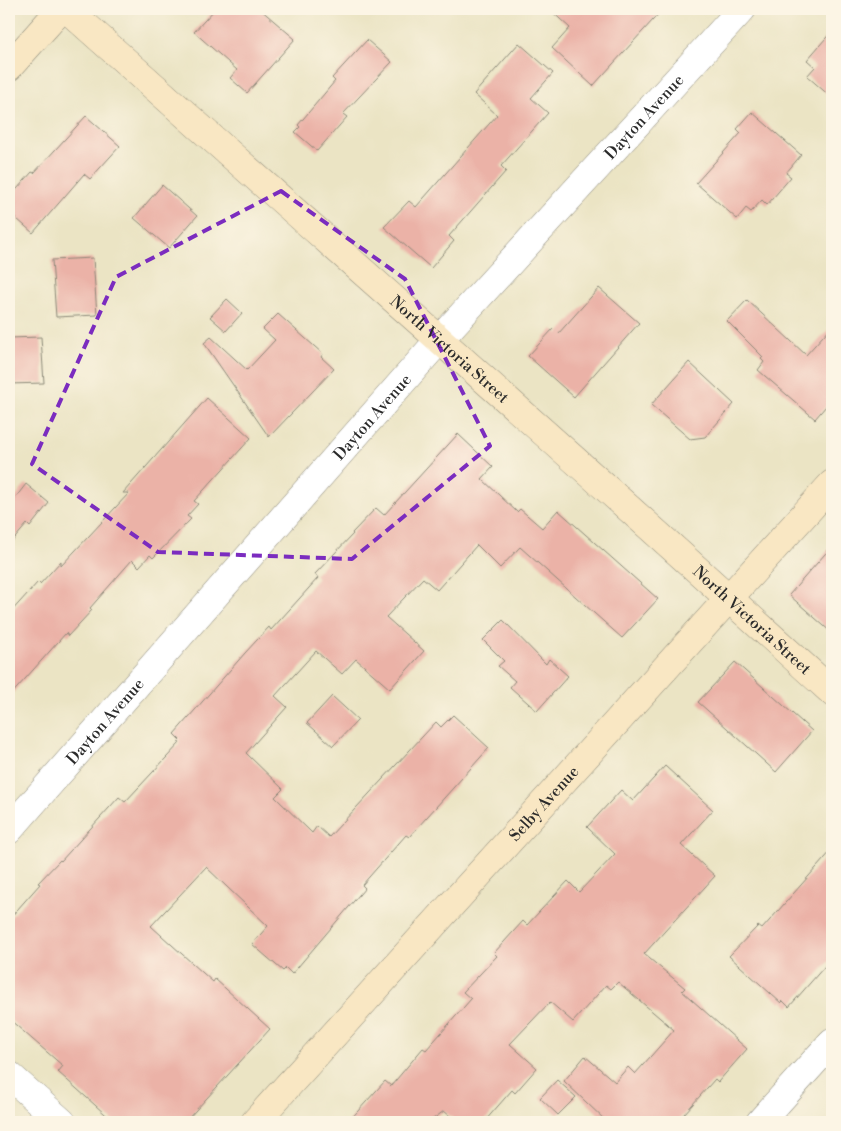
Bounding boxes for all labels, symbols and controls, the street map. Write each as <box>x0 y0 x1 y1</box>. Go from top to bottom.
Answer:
street label: Dayton Avenue <box>600 70 688 164</box>
street label: North Victoria Street <box>386 291 513 408</box>
street label: Dayton Avenue <box>329 370 416 465</box>
street label: North Victoria Street <box>689 562 815 679</box>
street label: Dayton Avenue <box>62 674 149 769</box>
street label: Selby Avenue <box>505 762 583 846</box>

